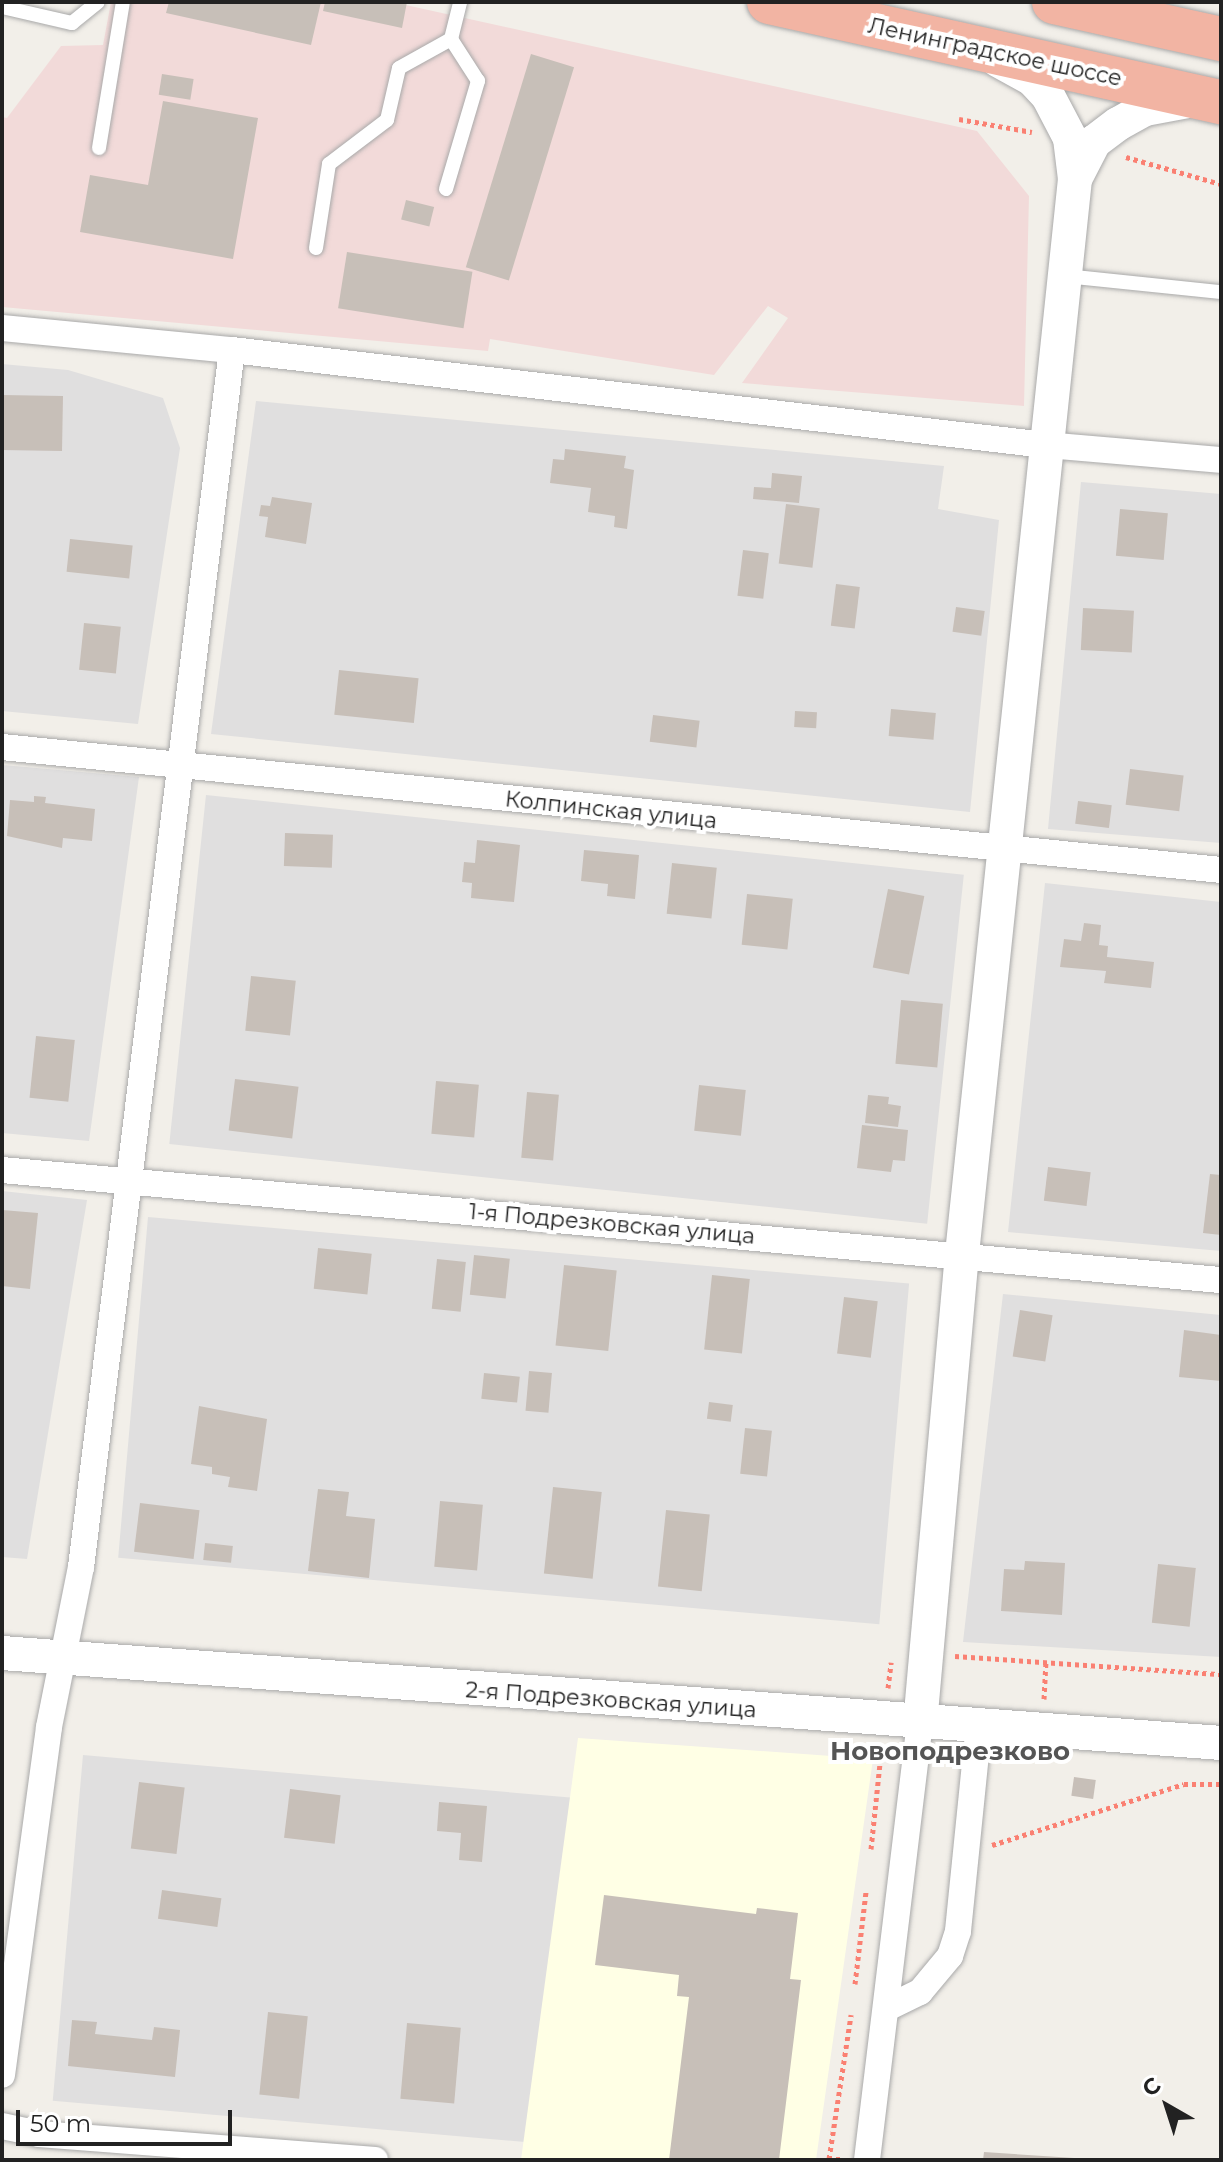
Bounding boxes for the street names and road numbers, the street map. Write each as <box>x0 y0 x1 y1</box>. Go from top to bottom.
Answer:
street label: Ленинградское шоссе <box>866 12 1124 92</box>
street label: Колпинская улица <box>504 786 718 834</box>
street label: 1-я Подрезковская улица <box>468 1198 756 1250</box>
street label: 2-я Подрезковская улица <box>465 1677 757 1723</box>

